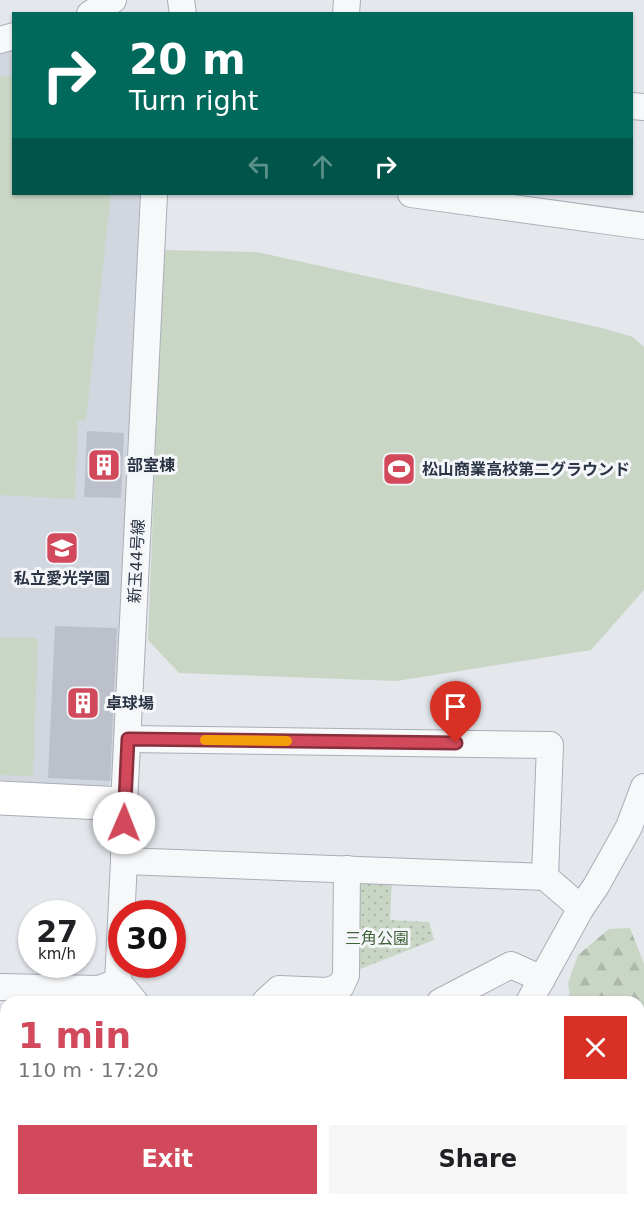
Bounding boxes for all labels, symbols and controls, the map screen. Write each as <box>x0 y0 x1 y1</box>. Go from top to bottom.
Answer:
text: 20 m <box>129 35 246 84</box>
icon: right <box>30 36 108 114</box>
text: Turn right <box>129 85 258 116</box>
icon: left <box>243 150 276 183</box>
icon: ahead <box>306 150 339 183</box>
icon: right <box>369 150 402 183</box>
building icon: 部室棟 <box>86 447 122 483</box>
sports icon: 松山商業高校第二グラウンド <box>381 451 417 487</box>
place label: 部室棟 <box>127 456 175 475</box>
place label: 松山商業高校第二グラウンド <box>422 460 630 479</box>
street label: 新玉44号線 <box>125 518 148 604</box>
school or university icon: 私立愛光学園 <box>44 530 80 566</box>
place label: 私立愛光学園 <box>14 569 110 588</box>
pin <box>430 681 481 743</box>
building icon: 卓球場 <box>65 685 101 721</box>
icon: arrive <box>439 690 472 723</box>
place label: 卓球場 <box>106 694 154 713</box>
position arrow <box>92 791 156 855</box>
speed limit sign: 30 <box>108 900 186 978</box>
text: 27 <box>36 914 78 949</box>
park label: 三角公園 <box>345 929 409 948</box>
text: km/h <box>38 945 76 963</box>
text: 1 min <box>18 1015 131 1056</box>
button: close <box>564 1016 627 1079</box>
text: 110 m · 17:20 <box>18 1058 159 1082</box>
button: Exit <box>18 1125 317 1194</box>
button: Share <box>329 1125 627 1194</box>

